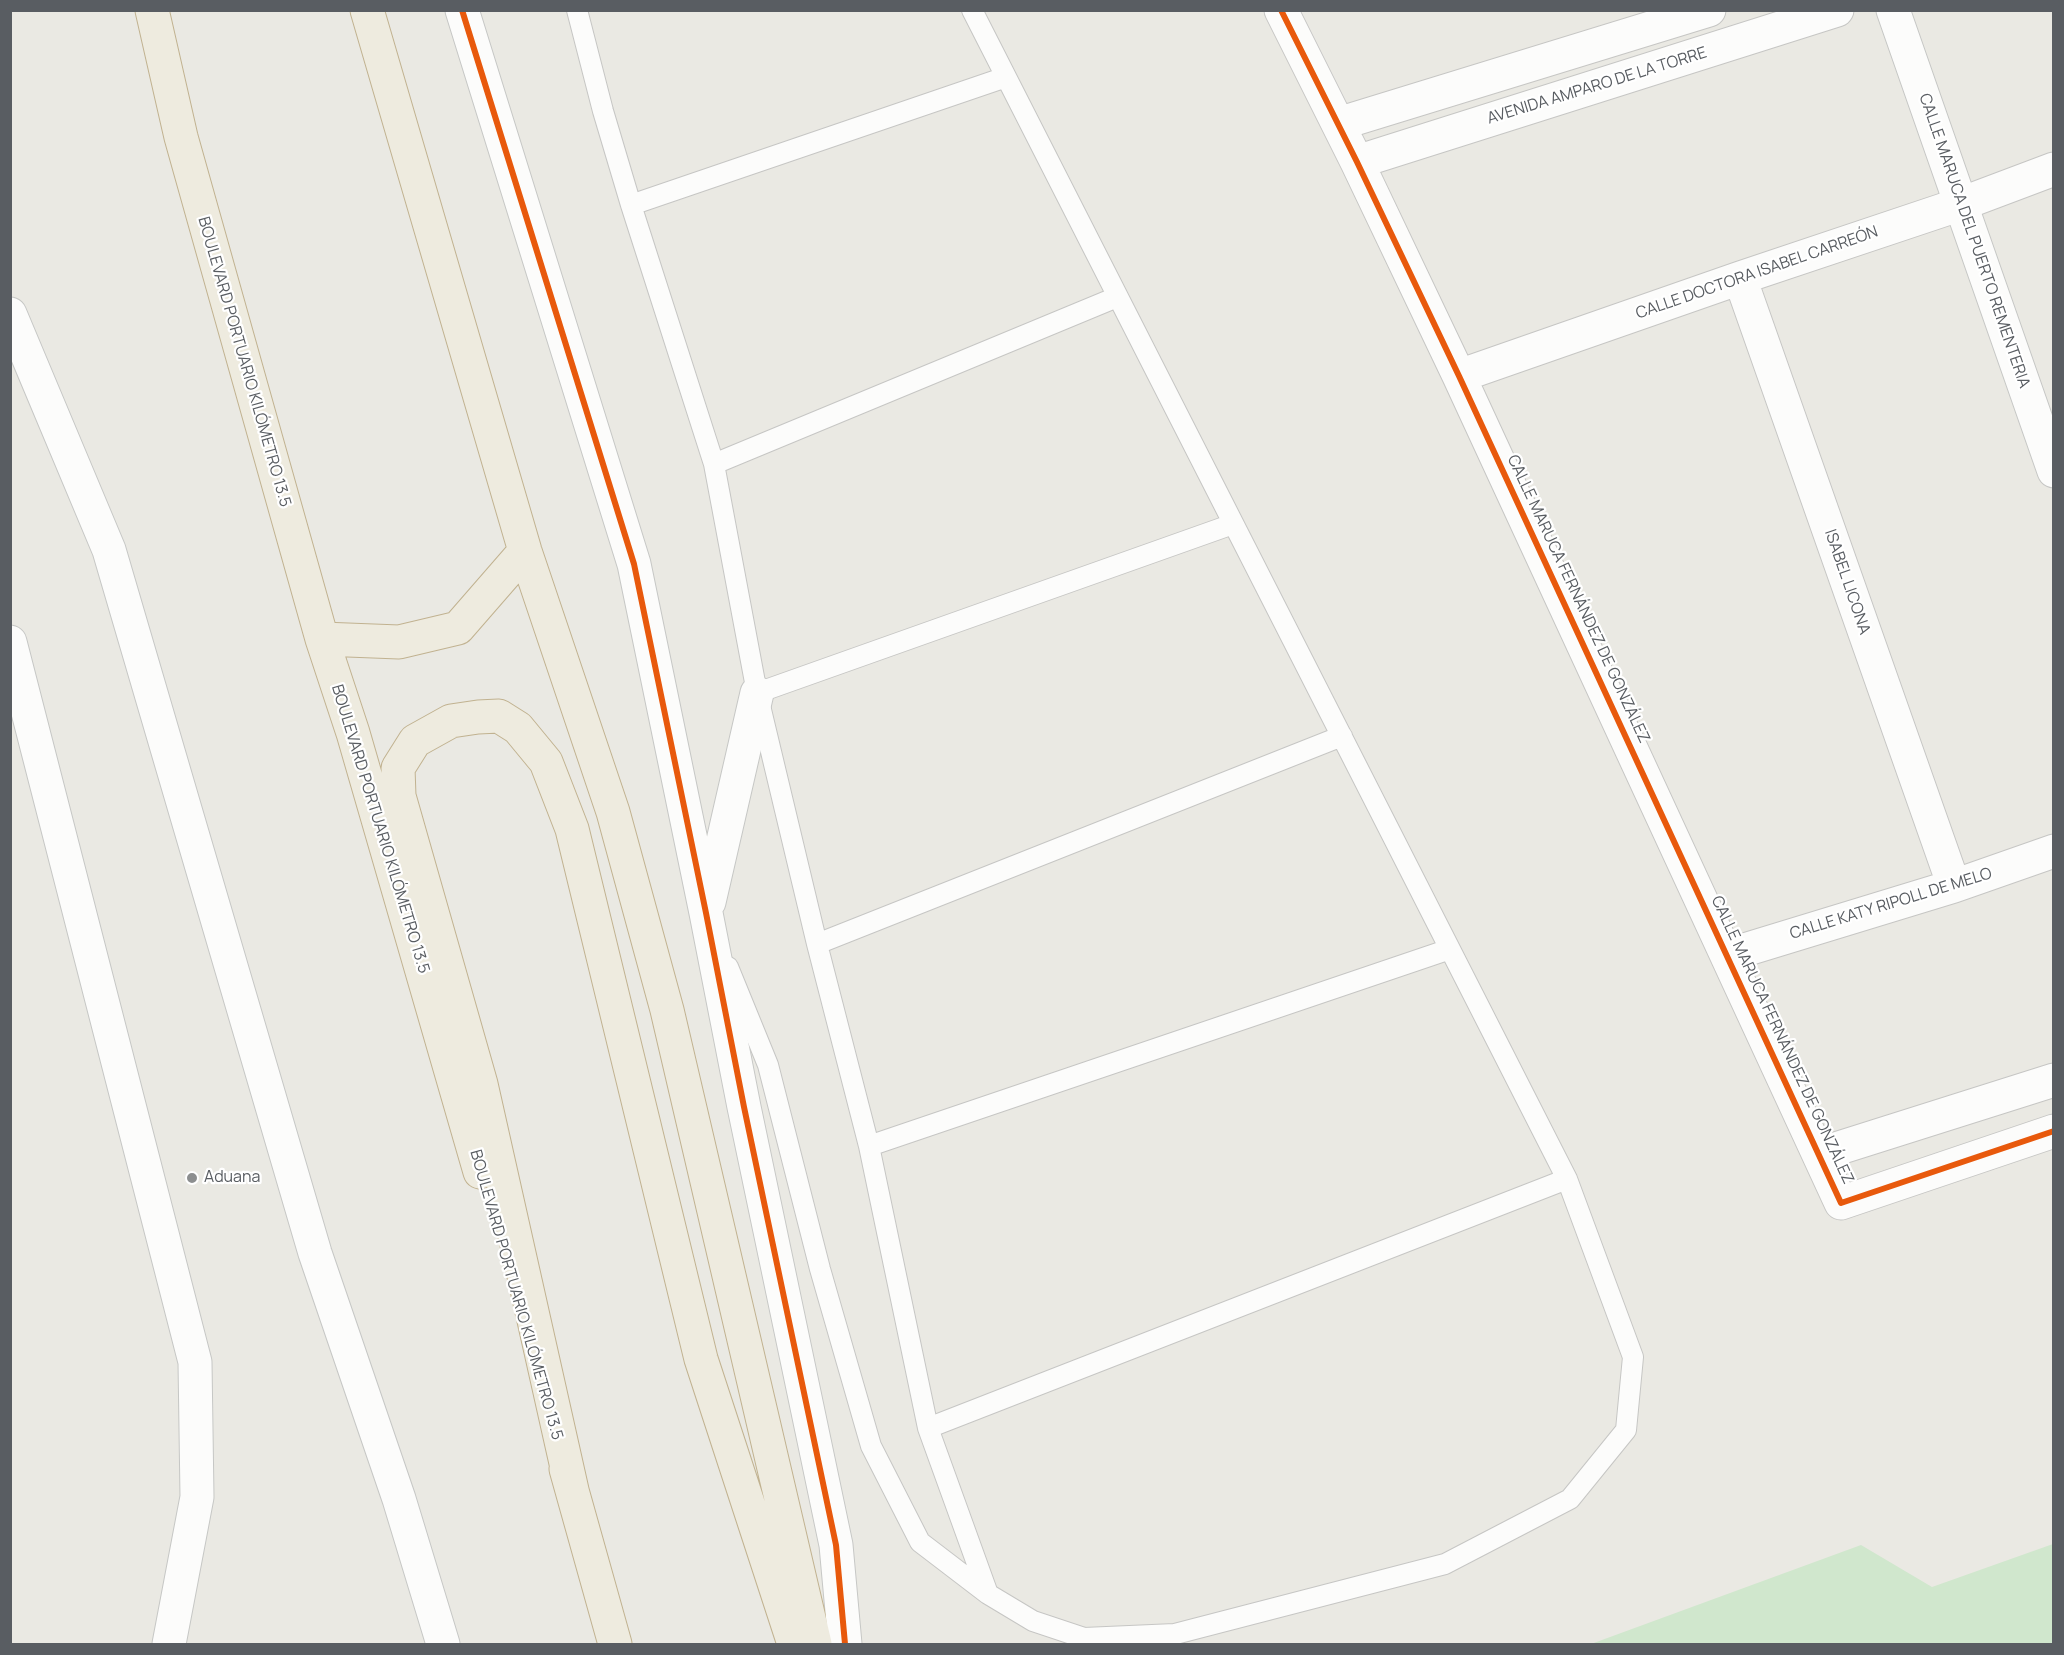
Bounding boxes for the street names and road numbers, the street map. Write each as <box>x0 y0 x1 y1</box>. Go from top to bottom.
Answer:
street label: AVENIDA AMPARO DE LA TORRE <box>1485 43 1709 129</box>
street label: CALLE MARUCA DEL PUERTO REMENTERIA <box>1914 91 2034 391</box>
street label: BOULEVARD PORTUARIO KILÓMETRO 13.5 <box>193 215 295 509</box>
street label: CALLE DOCTORA ISABEL CARREÓN <box>1633 222 1881 324</box>
street label: CALLE MARUCA FERNÁNDEZ DE GONZÁLEZ <box>1503 452 1653 746</box>
street label: ISABEL LICONA <box>1820 527 1874 637</box>
street label: BOULEVARD PORTUARIO KILÓMETRO 13.5 <box>327 682 433 976</box>
street label: CALLE KATY RIPOLL DE MELO <box>1788 864 1994 944</box>
street label: CALLE MARUCA FERNÁNDEZ DE GONZÁLEZ <box>1707 893 1857 1187</box>
street label: BOULEVARD PORTUARIO KILÓMETRO 13.5 <box>465 1148 567 1442</box>

